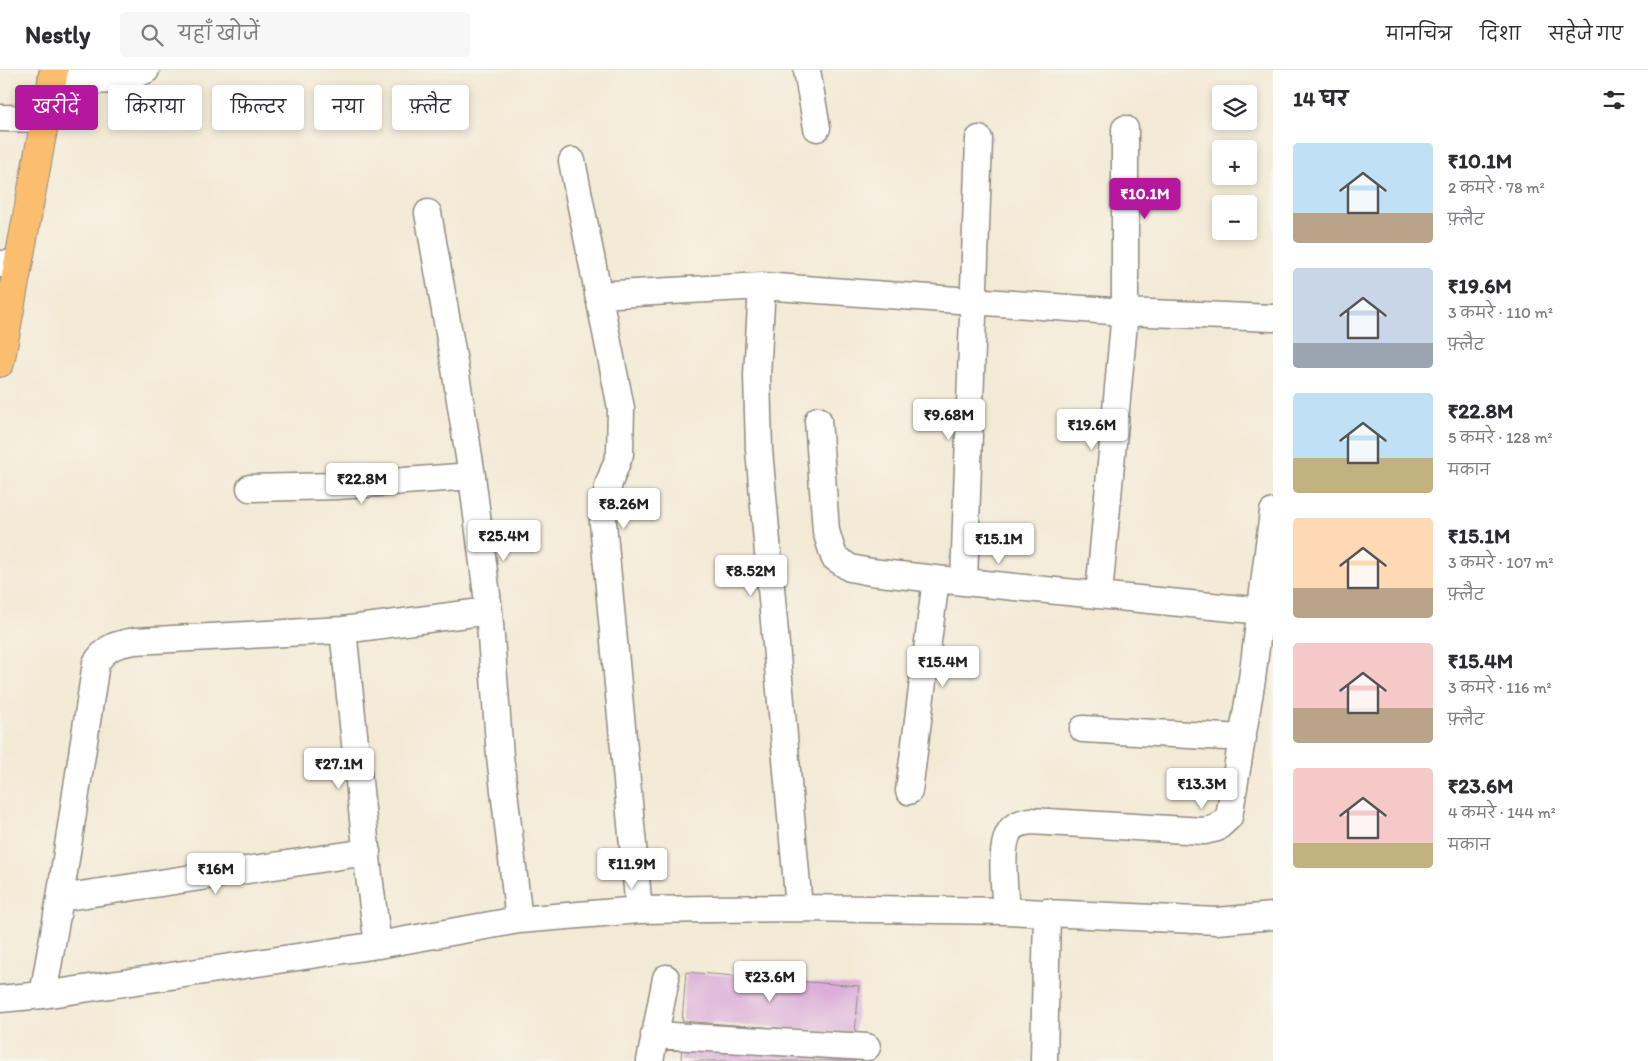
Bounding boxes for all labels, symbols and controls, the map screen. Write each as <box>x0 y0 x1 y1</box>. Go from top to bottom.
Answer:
search box <box>120 12 470 57</box>
text: Nestly <box>25 20 90 49</box>
icon: search <box>138 21 166 49</box>
text: यहाँ खोजें <box>178 22 259 45</box>
text: मानचित्र <box>1386 23 1452 45</box>
text: दिशा <box>1480 23 1521 45</box>
text: सहेजे गए <box>1549 23 1623 45</box>
chip: खरीदें <box>15 85 98 130</box>
chip: किराया <box>108 85 202 130</box>
chip: फ़िल्टर <box>212 85 304 130</box>
chip: नया <box>314 85 382 130</box>
chip: फ़्लैट <box>392 85 469 130</box>
map controls <box>1212 85 1257 240</box>
button: layers <box>1212 85 1257 130</box>
text: 14 घर <box>1293 86 1348 111</box>
icon: filters <box>1600 86 1628 114</box>
button: + <box>1212 140 1257 185</box>
text: ₹10.1M <box>1448 148 1512 173</box>
icon: home <box>1333 163 1393 223</box>
pin: ₹10.1M <box>1104 178 1186 220</box>
text: 2 कमरे · 78 m² <box>1448 178 1545 197</box>
text: ₹10.1M <box>1120 184 1170 203</box>
button: − <box>1212 195 1257 240</box>
text: फ़्लैट <box>1448 210 1484 229</box>
text: ₹19.6M <box>1448 273 1512 298</box>
icon: home <box>1333 288 1393 348</box>
text: 3 कमरे · 110 m² <box>1448 303 1553 322</box>
text: फ़्लैट <box>1448 335 1484 354</box>
pin: ₹9.68M <box>908 398 990 441</box>
text: ₹22.8M <box>1448 398 1514 423</box>
text: ₹9.68M <box>924 405 974 424</box>
pin: ₹19.6M <box>1051 408 1133 451</box>
icon: home <box>1333 413 1393 473</box>
text: ₹19.6M <box>1068 415 1116 434</box>
text: 5 कमरे · 128 m² <box>1448 428 1553 447</box>
text: मकान <box>1448 460 1490 479</box>
pin: ₹22.8M <box>321 462 403 505</box>
text: ₹22.8M <box>337 469 387 488</box>
pin: ₹8.26M <box>583 488 665 530</box>
text: ₹8.26M <box>599 494 649 513</box>
pin: ₹25.4M <box>463 520 545 562</box>
pin: ₹15.1M <box>958 522 1040 565</box>
text: ₹15.1M <box>1448 523 1510 548</box>
text: ₹25.4M <box>479 526 529 545</box>
text: ₹15.1M <box>975 529 1023 548</box>
icon: home <box>1333 538 1393 598</box>
text: 3 कमरे · 107 m² <box>1448 553 1554 572</box>
pin: ₹8.52M <box>710 554 792 597</box>
text: ₹8.52M <box>726 561 776 580</box>
text: फ़्लैट <box>1448 585 1484 604</box>
pin: ₹15.4M <box>902 646 984 688</box>
text: ₹15.4M <box>1448 648 1513 673</box>
text: ₹15.4M <box>918 652 968 671</box>
icon: home <box>1333 663 1393 723</box>
text: 3 कमरे · 116 m² <box>1448 678 1552 697</box>
text: फ़्लैट <box>1448 710 1484 729</box>
pin: ₹27.1M <box>298 748 380 790</box>
text: ₹27.1M <box>315 754 363 773</box>
pin: ₹13.3M <box>1161 768 1243 810</box>
text: ₹23.6M <box>1448 773 1514 798</box>
text: ₹13.3M <box>1177 774 1227 793</box>
icon: home <box>1333 788 1393 848</box>
text: 4 कमरे · 144 m² <box>1448 803 1556 822</box>
text: मकान <box>1448 835 1490 854</box>
pin: ₹11.9M <box>591 848 673 890</box>
pin: ₹16M <box>186 852 246 895</box>
text: ₹11.9M <box>608 854 656 873</box>
text: ₹16M <box>198 859 234 878</box>
pin: ₹23.6M <box>729 960 811 1003</box>
text: ₹23.6M <box>745 967 795 986</box>

